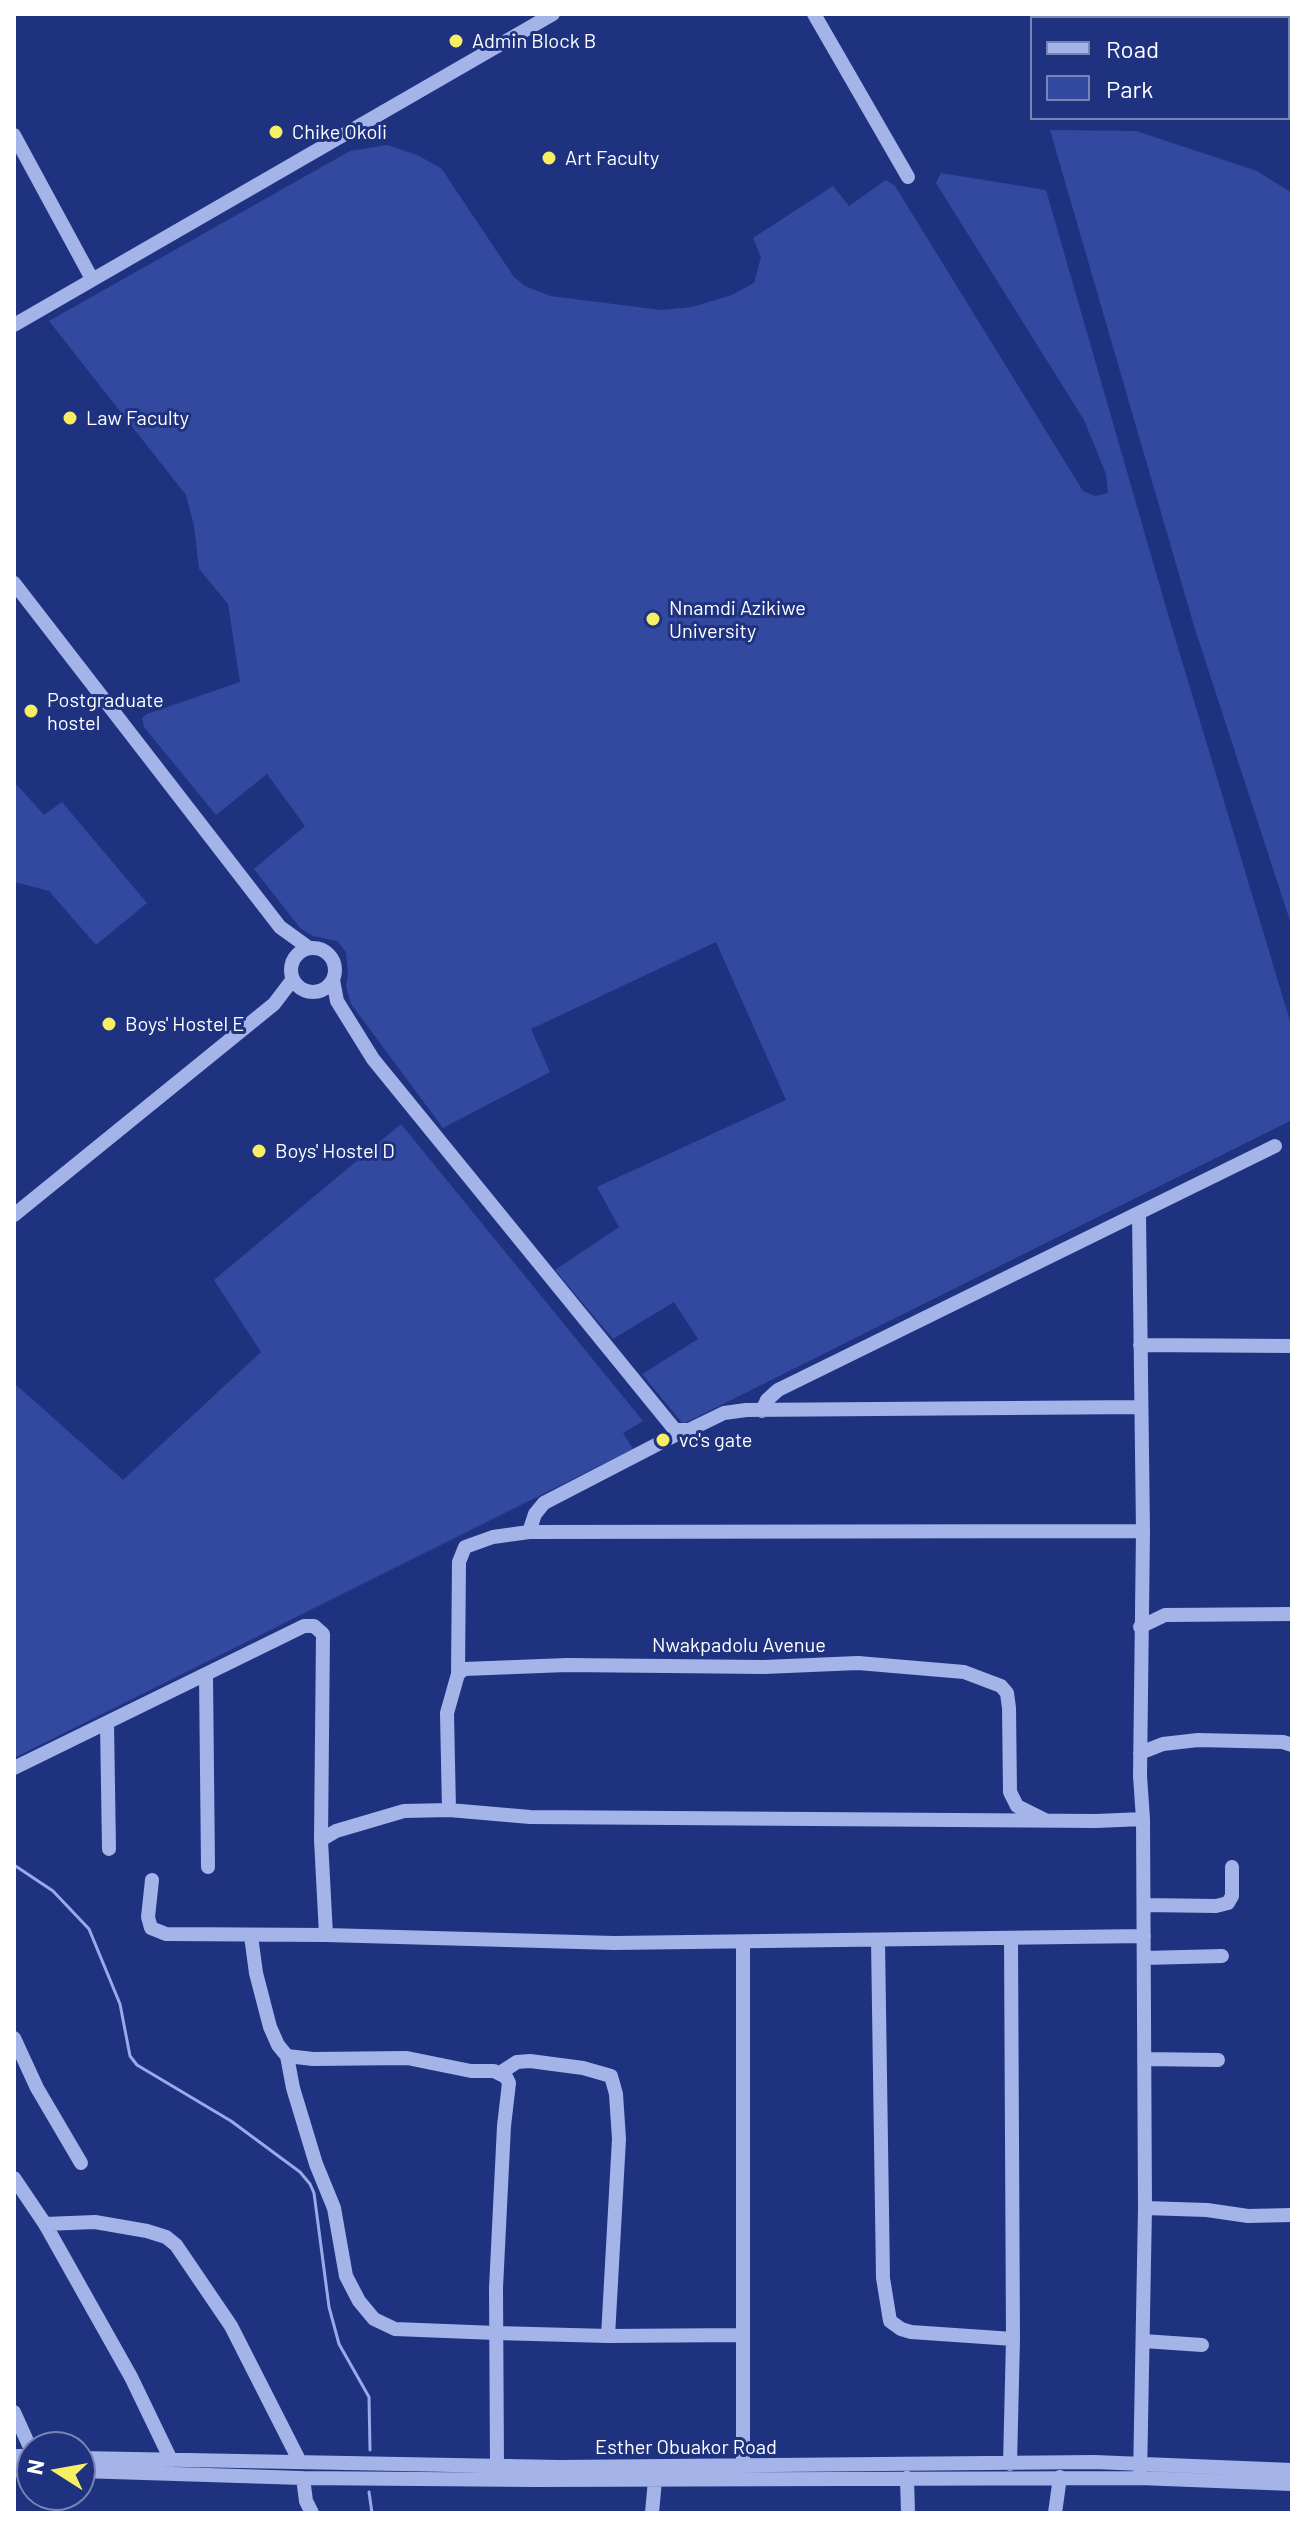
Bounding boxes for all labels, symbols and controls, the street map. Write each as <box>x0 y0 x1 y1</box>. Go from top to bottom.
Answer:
legend <box>1030 16 1290 120</box>
place label: Admin Block B <box>472 29 596 53</box>
marker: Admin Block B <box>447 32 465 50</box>
text: Road <box>1106 34 1159 63</box>
text: Park <box>1106 74 1153 103</box>
place label: Chike Okoli <box>292 120 387 144</box>
marker: Chike Okoli <box>267 123 285 141</box>
place label: Art Faculty <box>565 146 659 170</box>
marker: Art Faculty <box>540 149 558 167</box>
place label: Law Faculty <box>86 406 189 430</box>
marker: Law Faculty <box>61 409 79 427</box>
place label: Nnamdi Azikiwe University <box>669 596 806 643</box>
marker: Nnamdi Azikiwe University <box>644 610 662 628</box>
place label: Postgraduate hostel <box>47 688 164 735</box>
marker: Postgraduate hostel <box>22 702 40 720</box>
place label: Boys' Hostel E <box>125 1012 244 1036</box>
marker: Boys' Hostel E <box>100 1015 118 1033</box>
place label: Boys' Hostel D <box>275 1139 395 1163</box>
marker: Boys' Hostel D <box>250 1142 268 1160</box>
place label: vc's gate <box>679 1428 753 1452</box>
marker: vc's gate <box>654 1431 672 1449</box>
street label: Nwakpadolu Avenue <box>652 1633 826 1657</box>
north arrow <box>16 2431 96 2511</box>
street label: Esther Obuakor Road <box>595 2435 777 2459</box>
text: N <box>20 2457 49 2476</box>

